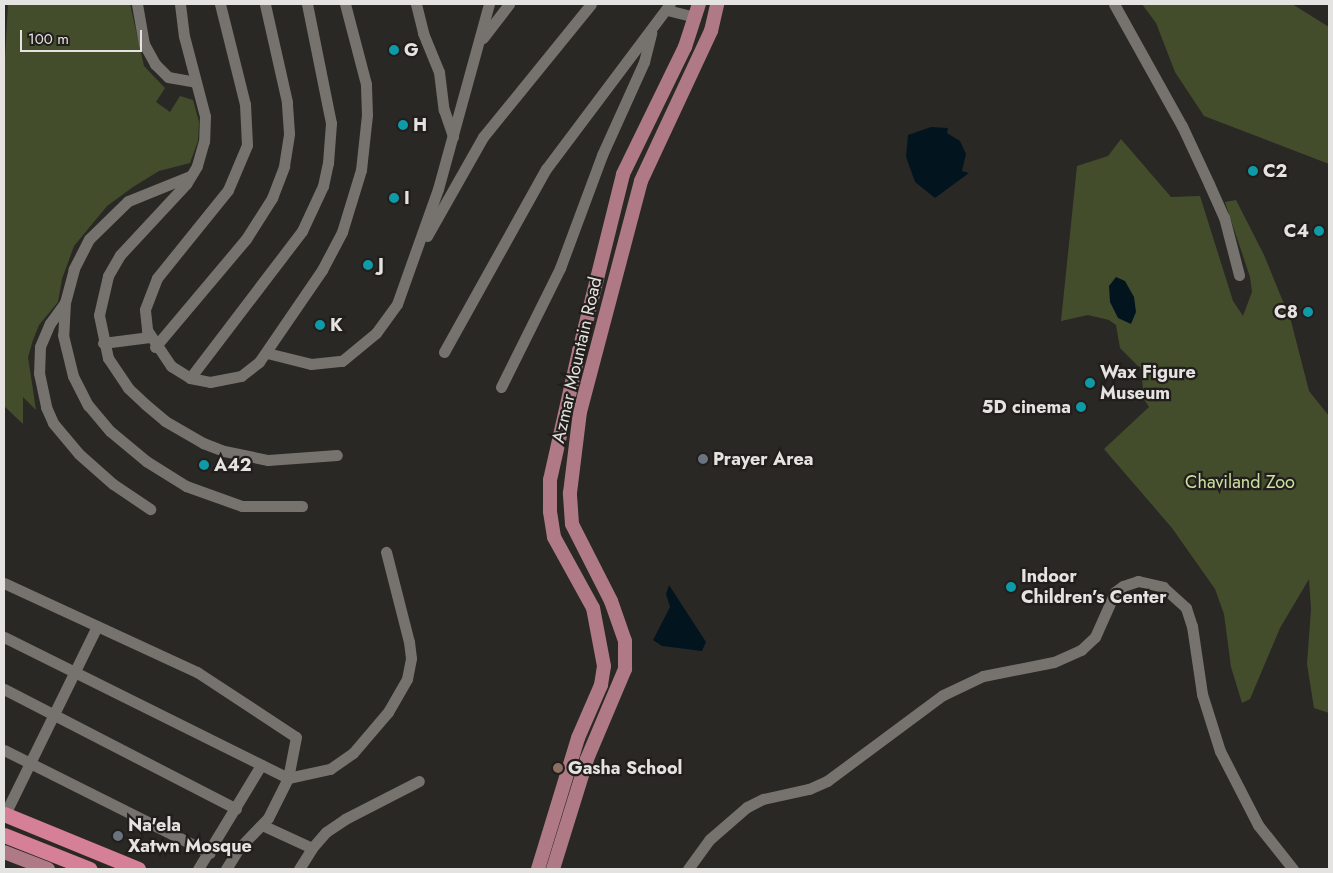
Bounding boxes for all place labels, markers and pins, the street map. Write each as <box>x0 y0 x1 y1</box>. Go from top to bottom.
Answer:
place label: G <box>404 39 419 61</box>
marker: G <box>388 44 400 56</box>
place label: H <box>413 114 427 136</box>
marker: H <box>397 119 409 131</box>
place label: C2 <box>1263 160 1287 182</box>
marker: C2 <box>1247 165 1259 177</box>
place label: I <box>404 187 410 209</box>
marker: I <box>388 192 400 204</box>
place label: C4 <box>1284 220 1309 242</box>
marker: C4 <box>1313 225 1325 237</box>
place label: J <box>378 254 384 276</box>
marker: J <box>362 259 374 271</box>
place label: C8 <box>1274 301 1298 323</box>
marker: C8 <box>1302 306 1314 318</box>
place label: K <box>330 314 343 336</box>
marker: K <box>314 319 326 331</box>
place label: Wax Figure Museum <box>1100 362 1196 404</box>
marker: Wax Figure Museum <box>1084 377 1096 389</box>
place label: 5D cinema <box>982 396 1071 418</box>
marker: 5D cinema <box>1075 401 1087 413</box>
place label: Prayer Area <box>713 448 813 470</box>
marker: Prayer Area <box>697 453 709 465</box>
place label: A42 <box>214 454 252 476</box>
marker: A42 <box>198 459 210 471</box>
place label: Indoor Children’s Center <box>1021 566 1167 608</box>
marker: Indoor Children’s Center <box>1005 581 1017 593</box>
place label: Gasha School <box>568 757 682 779</box>
marker: Gasha School <box>552 762 564 774</box>
place label: Na'ela Xatwn Mosque <box>128 815 252 858</box>
marker: Na'ela Xatwn Mosque <box>112 830 124 842</box>

